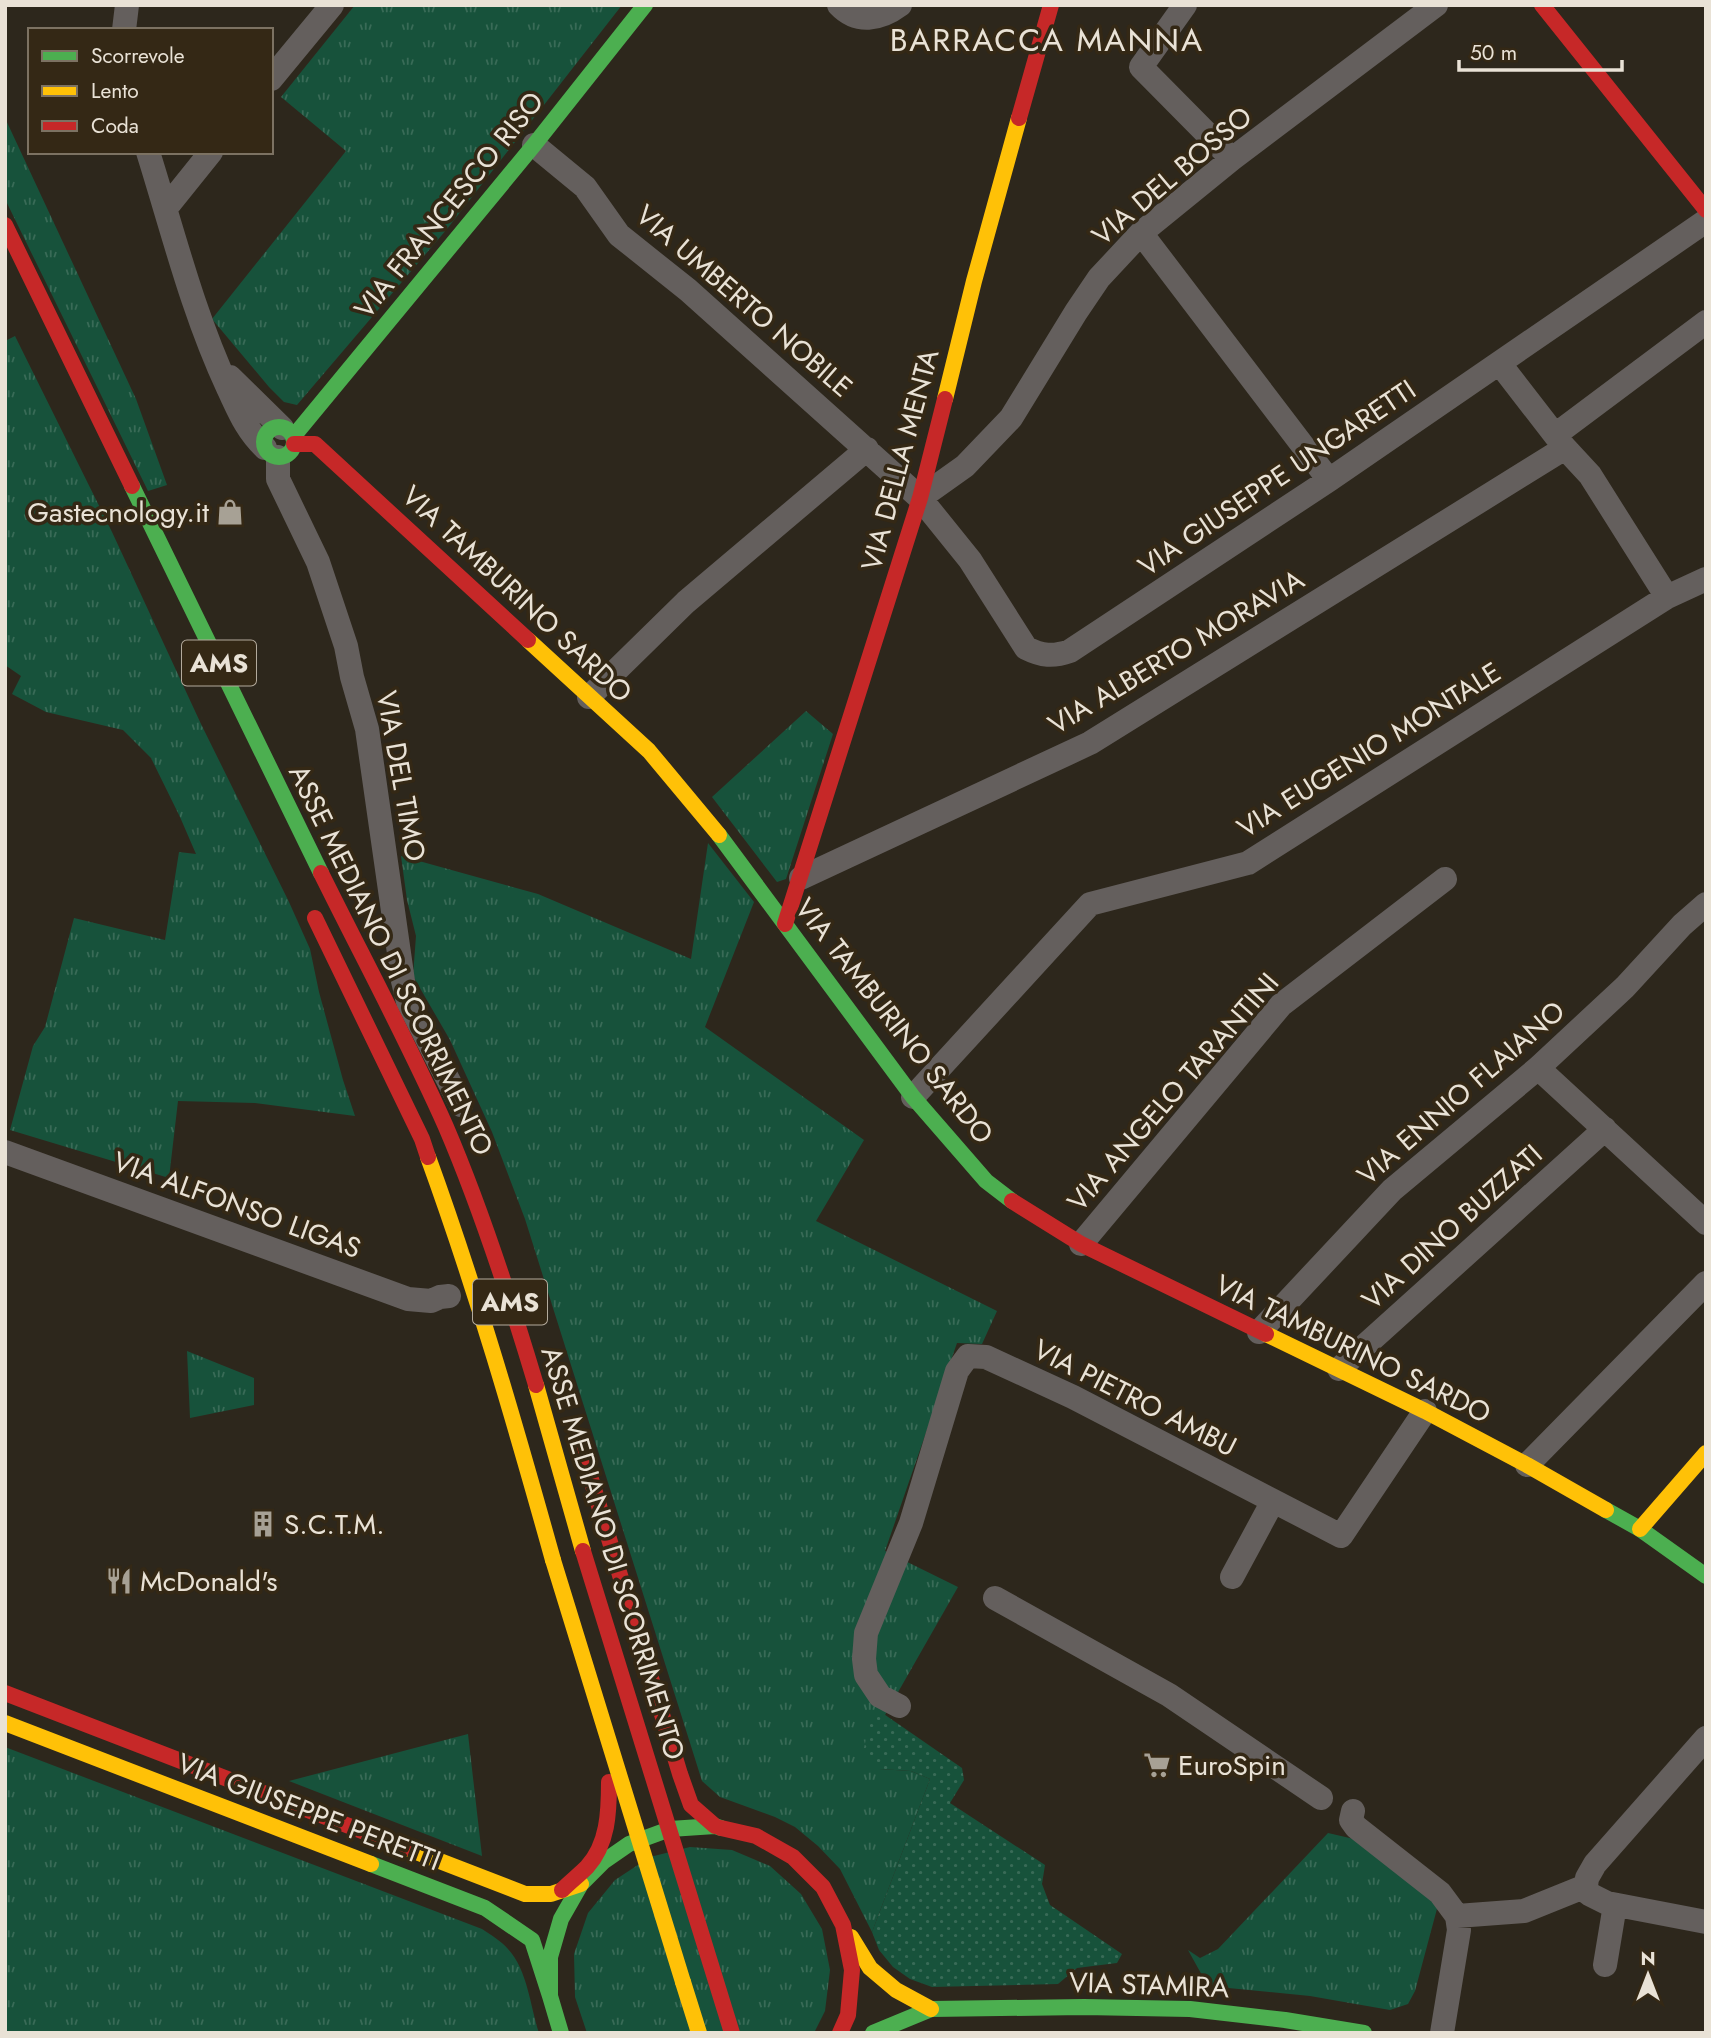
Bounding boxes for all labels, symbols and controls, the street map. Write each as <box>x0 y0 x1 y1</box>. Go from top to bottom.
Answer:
district label: BARRACCA MANNA <box>890 17 1204 63</box>
legend <box>28 28 273 154</box>
scale bar <box>1459 28 1622 72</box>
text: 50 m <box>1470 38 1517 68</box>
text: Scorrevole <box>91 41 185 71</box>
text: Lento <box>91 76 139 106</box>
street label: VIA FRANCESCO RISO <box>344 83 554 327</box>
street label: VIA DEL BOSSO <box>1083 97 1261 255</box>
text: Coda <box>91 111 139 141</box>
street label: VIA UMBERTO NOBILE <box>627 195 861 407</box>
street label: VIA DELLA MENTA <box>851 344 949 575</box>
street label: VIA GIUSEPPE UNGARETTI <box>1130 370 1424 586</box>
street label: VIA TAMBURINO SARDO <box>393 476 641 712</box>
place label: Gastecnology.it <box>27 492 209 533</box>
shop icon: Gastecnology.it <box>215 497 245 527</box>
street label: VIA ALBERTO MORAVIA <box>1040 559 1312 745</box>
road number: AMS <box>182 640 256 685</box>
street label: VIA EUGENIO MONTALE <box>1229 652 1509 848</box>
street label: VIA DEL TIMO <box>366 688 436 864</box>
street label: ASSE MEDIANO DI SCORRIMENTO <box>278 758 504 1162</box>
street label: VIA TAMBURINO SARDO <box>785 889 1003 1153</box>
street label: VIA ANGELO TARANTINI <box>1058 964 1288 1220</box>
street label: VIA ENNIO FLAIANO <box>1348 991 1574 1195</box>
street label: VIA DINO BUZZATI <box>1353 1135 1551 1319</box>
street label: VIA ALFONSO LIGAS <box>107 1141 367 1269</box>
street label: VIA TAMBURINO SARDO <box>1208 1264 1498 1434</box>
road number: AMS <box>473 1280 547 1324</box>
street label: VIA PIETRO AMBU <box>1026 1329 1244 1467</box>
street label: ASSE MEDIANO DI SCORRIMENTO <box>530 1341 696 1765</box>
place label: S.C.T.M. <box>284 1504 385 1545</box>
building icon: S.C.T.M. <box>248 1509 278 1539</box>
place label: McDonald's <box>140 1561 277 1602</box>
restaurant icon: McDonald's <box>104 1566 134 1596</box>
street label: VIA GIUSEPPE PERETTI <box>171 1743 447 1881</box>
place label: EuroSpin <box>1178 1745 1286 1786</box>
supermarket icon: EuroSpin <box>1142 1750 1172 1780</box>
north arrow <box>1613 1940 1683 2010</box>
text: N <box>1640 1945 1656 1972</box>
street label: VIA STAMIRA <box>1068 1962 1230 2008</box>

